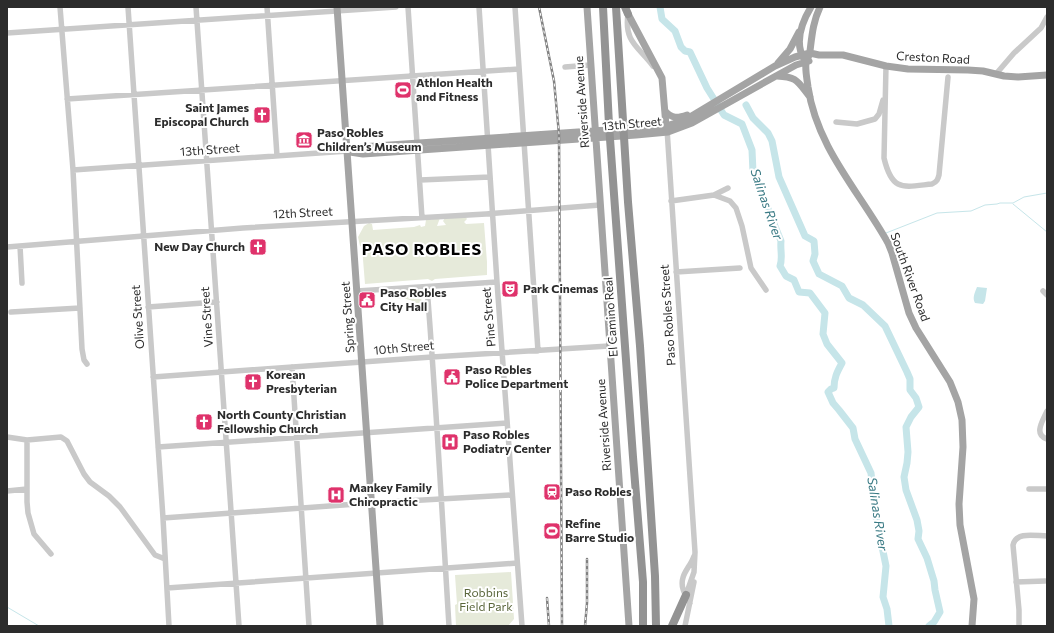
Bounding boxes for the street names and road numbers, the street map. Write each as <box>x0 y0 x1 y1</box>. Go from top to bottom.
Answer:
street label: Creston Road <box>896 48 970 66</box>
street label: Riverside Avenue <box>571 56 591 148</box>
street label: 13th Street <box>601 113 662 133</box>
street label: 13th Street <box>180 140 240 158</box>
street label: 12th Street <box>273 203 333 221</box>
street label: South River Road <box>888 230 934 323</box>
street label: Paso Robles Street <box>656 264 678 366</box>
street label: El Camino Real <box>600 277 620 358</box>
street label: Spring Street <box>338 281 356 353</box>
street label: Olive Street <box>128 284 146 350</box>
street label: Vine Street <box>197 286 215 348</box>
street label: Pine Street <box>478 286 498 348</box>
street label: 10th Street <box>373 337 435 357</box>
street label: Riverside Avenue <box>593 379 613 471</box>

